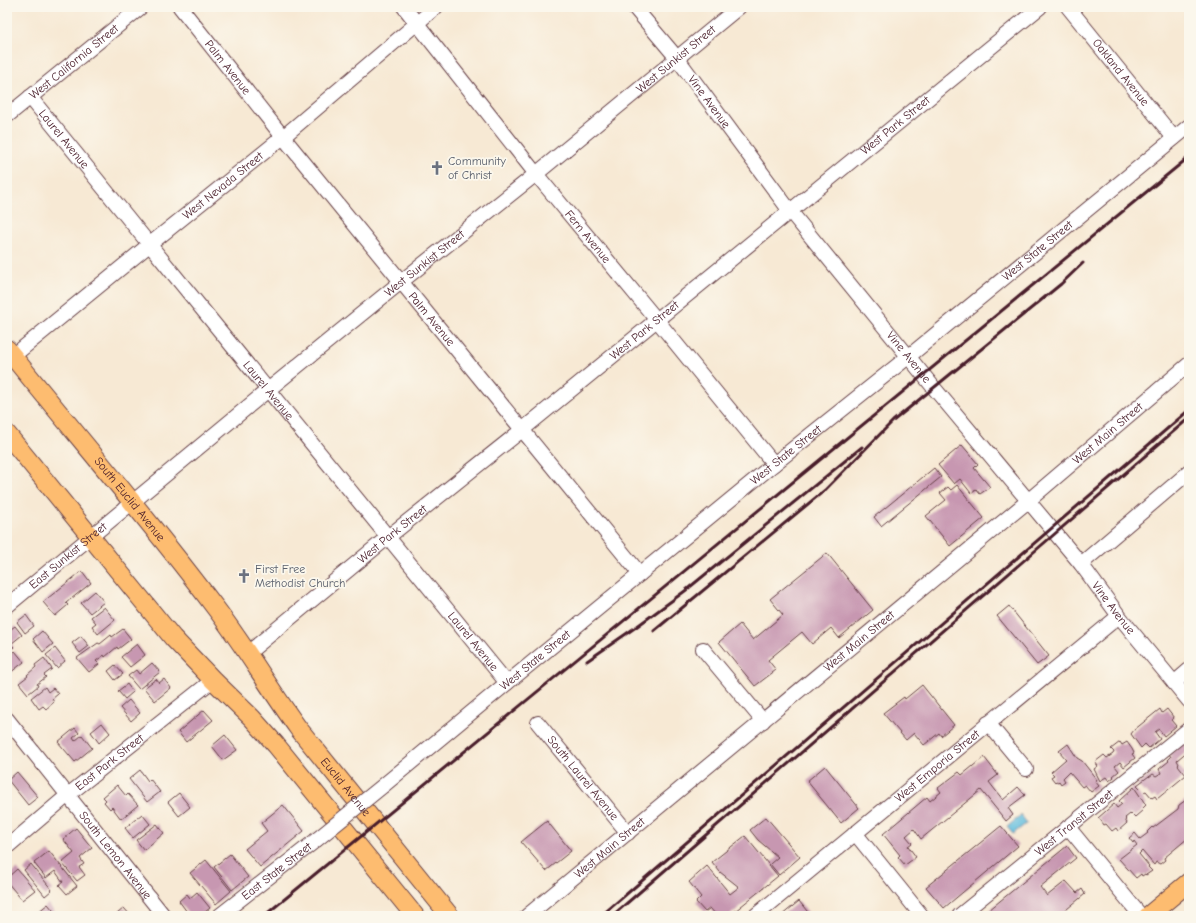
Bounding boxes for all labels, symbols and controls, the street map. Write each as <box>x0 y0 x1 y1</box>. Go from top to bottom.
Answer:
street label: West California Street <box>26 21 122 102</box>
street label: West Sunkist Street <box>633 22 719 96</box>
street label: Oakland Avenue <box>1090 36 1152 109</box>
street label: Palm Avenue <box>202 37 254 97</box>
street label: Vine Avenue <box>685 72 733 131</box>
street label: West Park Street <box>858 93 933 158</box>
street label: Laurel Avenue <box>36 107 92 171</box>
street label: West Nevada Street <box>180 149 266 222</box>
place label: Community of Christ <box>448 154 506 182</box>
church icon: Community of Christ <box>429 160 445 176</box>
street label: Fern Avenue <box>562 207 614 266</box>
street label: West State Street <box>999 217 1076 284</box>
street label: West Sunkist Street <box>381 227 468 300</box>
street label: Palm Avenue <box>406 289 458 349</box>
street label: West Park Street <box>607 298 682 363</box>
street label: Vine Avenue <box>884 328 934 386</box>
street label: Laurel Avenue <box>240 358 297 423</box>
street label: West Main Street <box>1070 399 1146 467</box>
street label: West State Street <box>747 422 825 488</box>
street label: South Euclid Avenue <box>91 454 168 544</box>
street label: West Park Street <box>355 501 430 566</box>
street label: East Sunkist Street <box>26 519 110 592</box>
place label: First Free Methodist Church <box>255 562 345 590</box>
church icon: First Free Methodist Church <box>236 568 252 584</box>
street label: Vine Avenue <box>1089 579 1138 637</box>
street label: West Main Street <box>821 607 898 674</box>
street label: Laurel Avenue <box>445 609 501 674</box>
street label: West State Street <box>497 627 574 693</box>
street label: West Emporia Street <box>892 727 983 805</box>
street label: East Park Street <box>73 731 147 793</box>
street label: South Laurel Avenue <box>544 733 622 823</box>
street label: Euclid Avenue <box>318 755 374 819</box>
street label: West Transit Street <box>1032 786 1116 859</box>
street label: South Lemon Avenue <box>76 808 155 902</box>
street label: West Main Street <box>571 814 648 881</box>
street label: East State Street <box>239 839 315 903</box>

